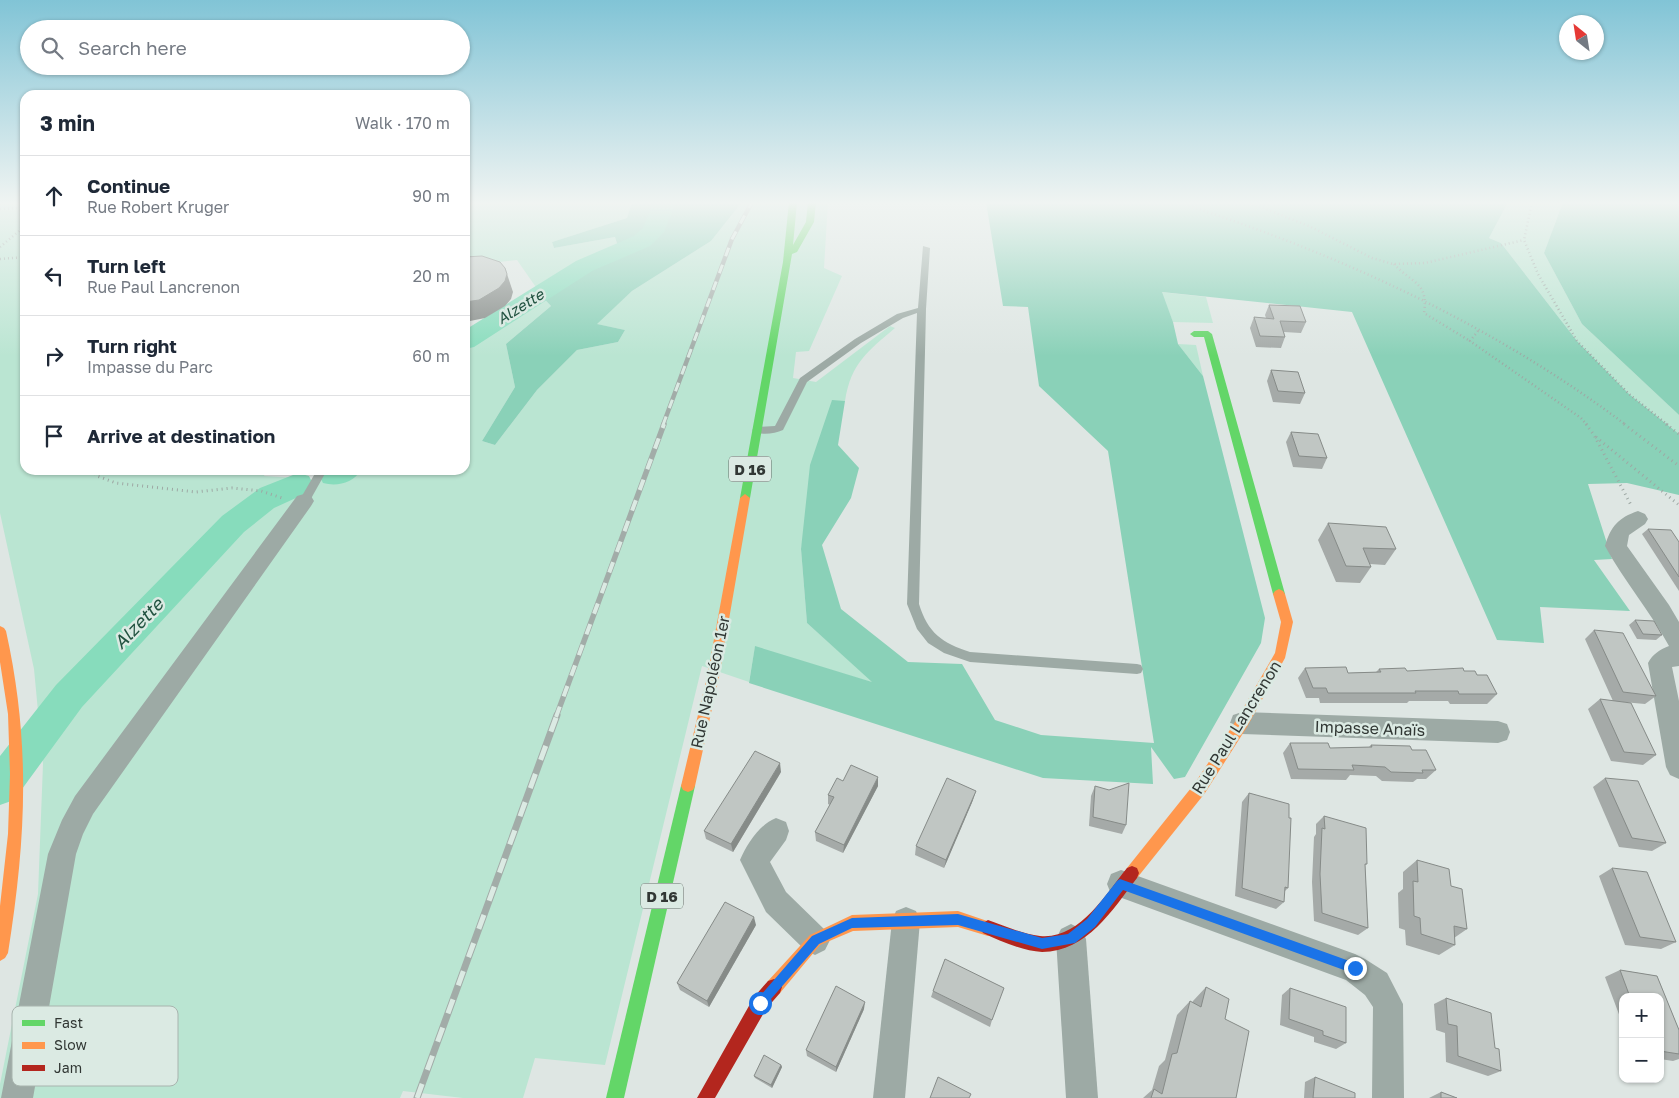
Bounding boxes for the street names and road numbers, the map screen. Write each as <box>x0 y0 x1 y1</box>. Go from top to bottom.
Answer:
road number: D 16 <box>729 456 771 482</box>
street label: Rue Napoléon 1er <box>686 614 734 750</box>
street label: Rue Paul Lancrenon <box>1187 657 1285 797</box>
street label: Impasse Anaïs <box>1314 716 1426 740</box>
road number: D 16 <box>641 884 683 908</box>

